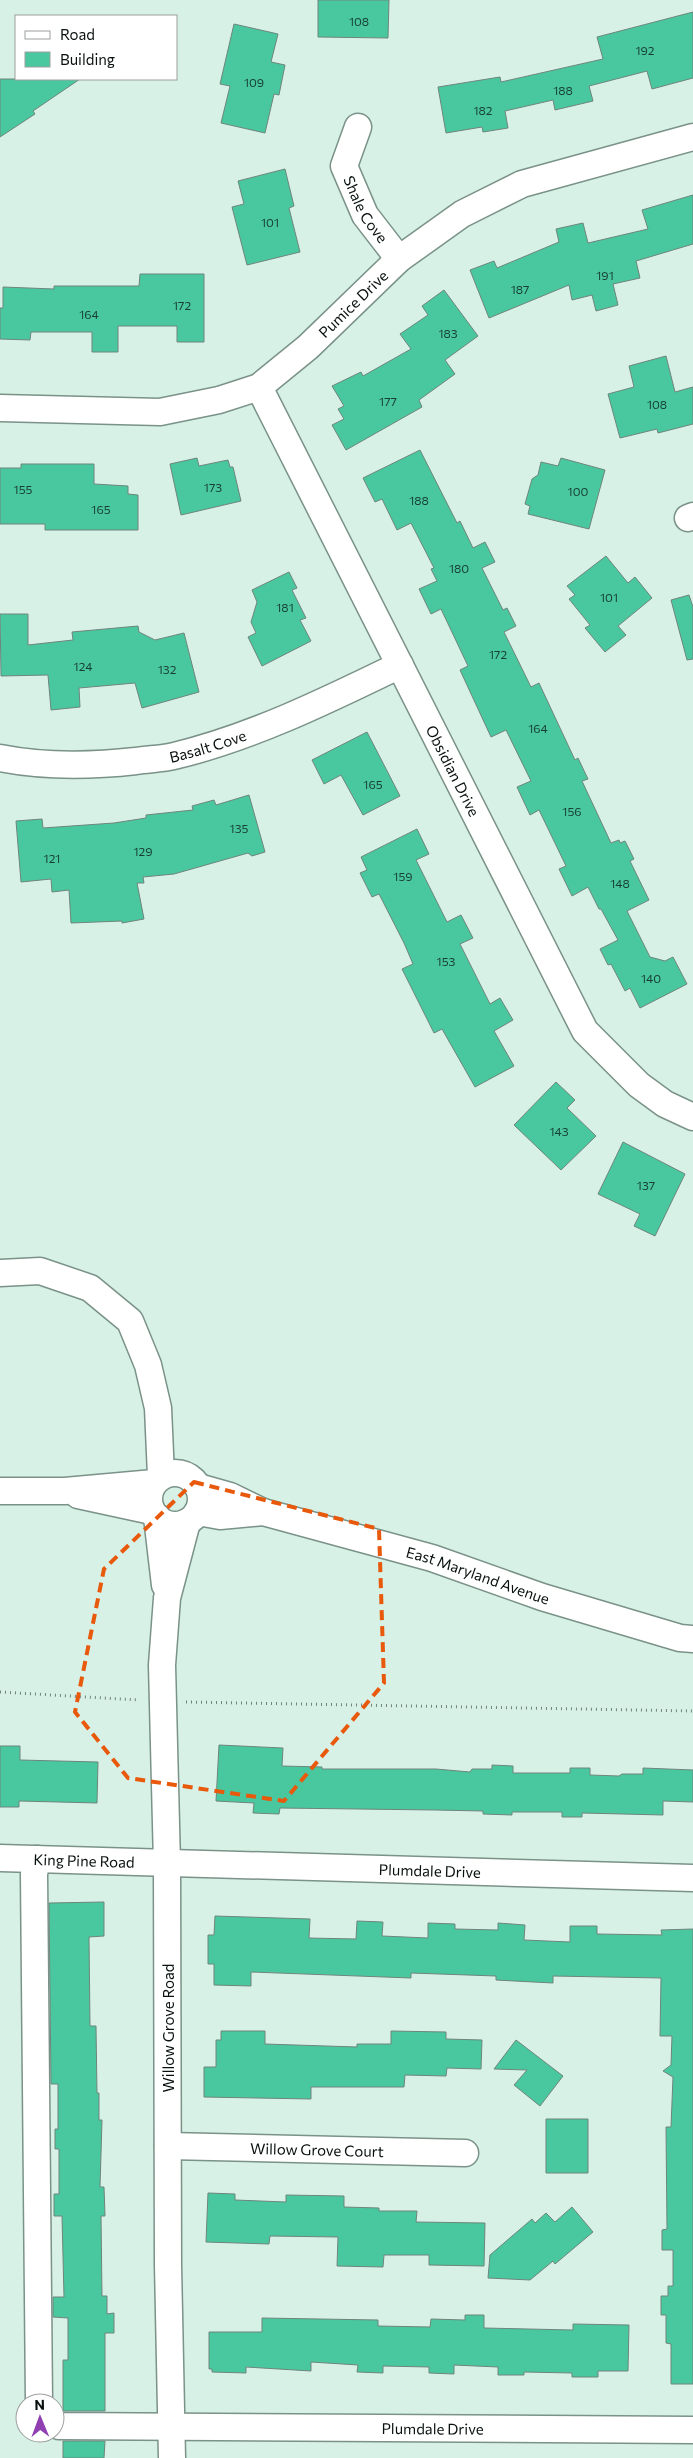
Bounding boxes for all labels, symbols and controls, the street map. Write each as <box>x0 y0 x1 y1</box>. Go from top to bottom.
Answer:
house number: 108 <box>349 14 369 28</box>
legend <box>15 15 178 80</box>
text: Road <box>60 25 95 43</box>
house number: 192 <box>635 43 655 57</box>
text: Building <box>60 50 115 68</box>
house number: 109 <box>244 75 264 89</box>
house number: 188 <box>553 83 573 97</box>
house number: 182 <box>473 103 493 117</box>
street label: Shale Cove <box>340 173 392 246</box>
house number: 101 <box>261 215 279 229</box>
street label: Pumice Drive <box>315 266 391 341</box>
house number: 191 <box>596 268 614 282</box>
house number: 187 <box>511 282 529 296</box>
house number: 172 <box>173 298 191 312</box>
house number: 164 <box>79 307 99 321</box>
house number: 183 <box>438 326 458 340</box>
house number: 177 <box>379 394 397 408</box>
house number: 108 <box>647 397 667 411</box>
house number: 173 <box>204 480 222 494</box>
house number: 155 <box>14 482 33 496</box>
house number: 100 <box>568 484 589 498</box>
house number: 188 <box>409 493 429 507</box>
house number: 165 <box>91 502 111 516</box>
house number: 180 <box>449 561 469 575</box>
house number: 101 <box>600 590 618 604</box>
house number: 181 <box>276 600 294 614</box>
house number: 172 <box>489 647 507 661</box>
house number: 124 <box>74 659 92 673</box>
house number: 132 <box>158 662 177 676</box>
house number: 164 <box>528 721 548 735</box>
street label: Obsidian Drive <box>423 722 484 819</box>
street label: Basalt Cove <box>167 726 249 766</box>
house number: 165 <box>363 777 383 791</box>
house number: 156 <box>562 804 582 818</box>
house number: 135 <box>230 821 249 835</box>
house number: 129 <box>133 844 153 858</box>
house number: 121 <box>44 851 60 865</box>
house number: 159 <box>393 869 413 883</box>
house number: 148 <box>610 876 630 890</box>
house number: 153 <box>437 954 456 968</box>
house number: 140 <box>641 971 661 985</box>
house number: 143 <box>549 1124 569 1138</box>
house number: 137 <box>637 1178 655 1192</box>
street label: East Maryland Avenue <box>404 1542 552 1608</box>
street label: King Pine Road <box>33 1850 135 1871</box>
street label: Plumdale Drive <box>379 1860 481 1881</box>
street label: Willow Grove Road <box>159 1963 177 2093</box>
street label: Willow Grove Court <box>250 2139 384 2160</box>
north arrow <box>15 2393 65 2443</box>
text: N <box>34 2396 45 2413</box>
street label: Plumdale Drive <box>381 2419 484 2438</box>

